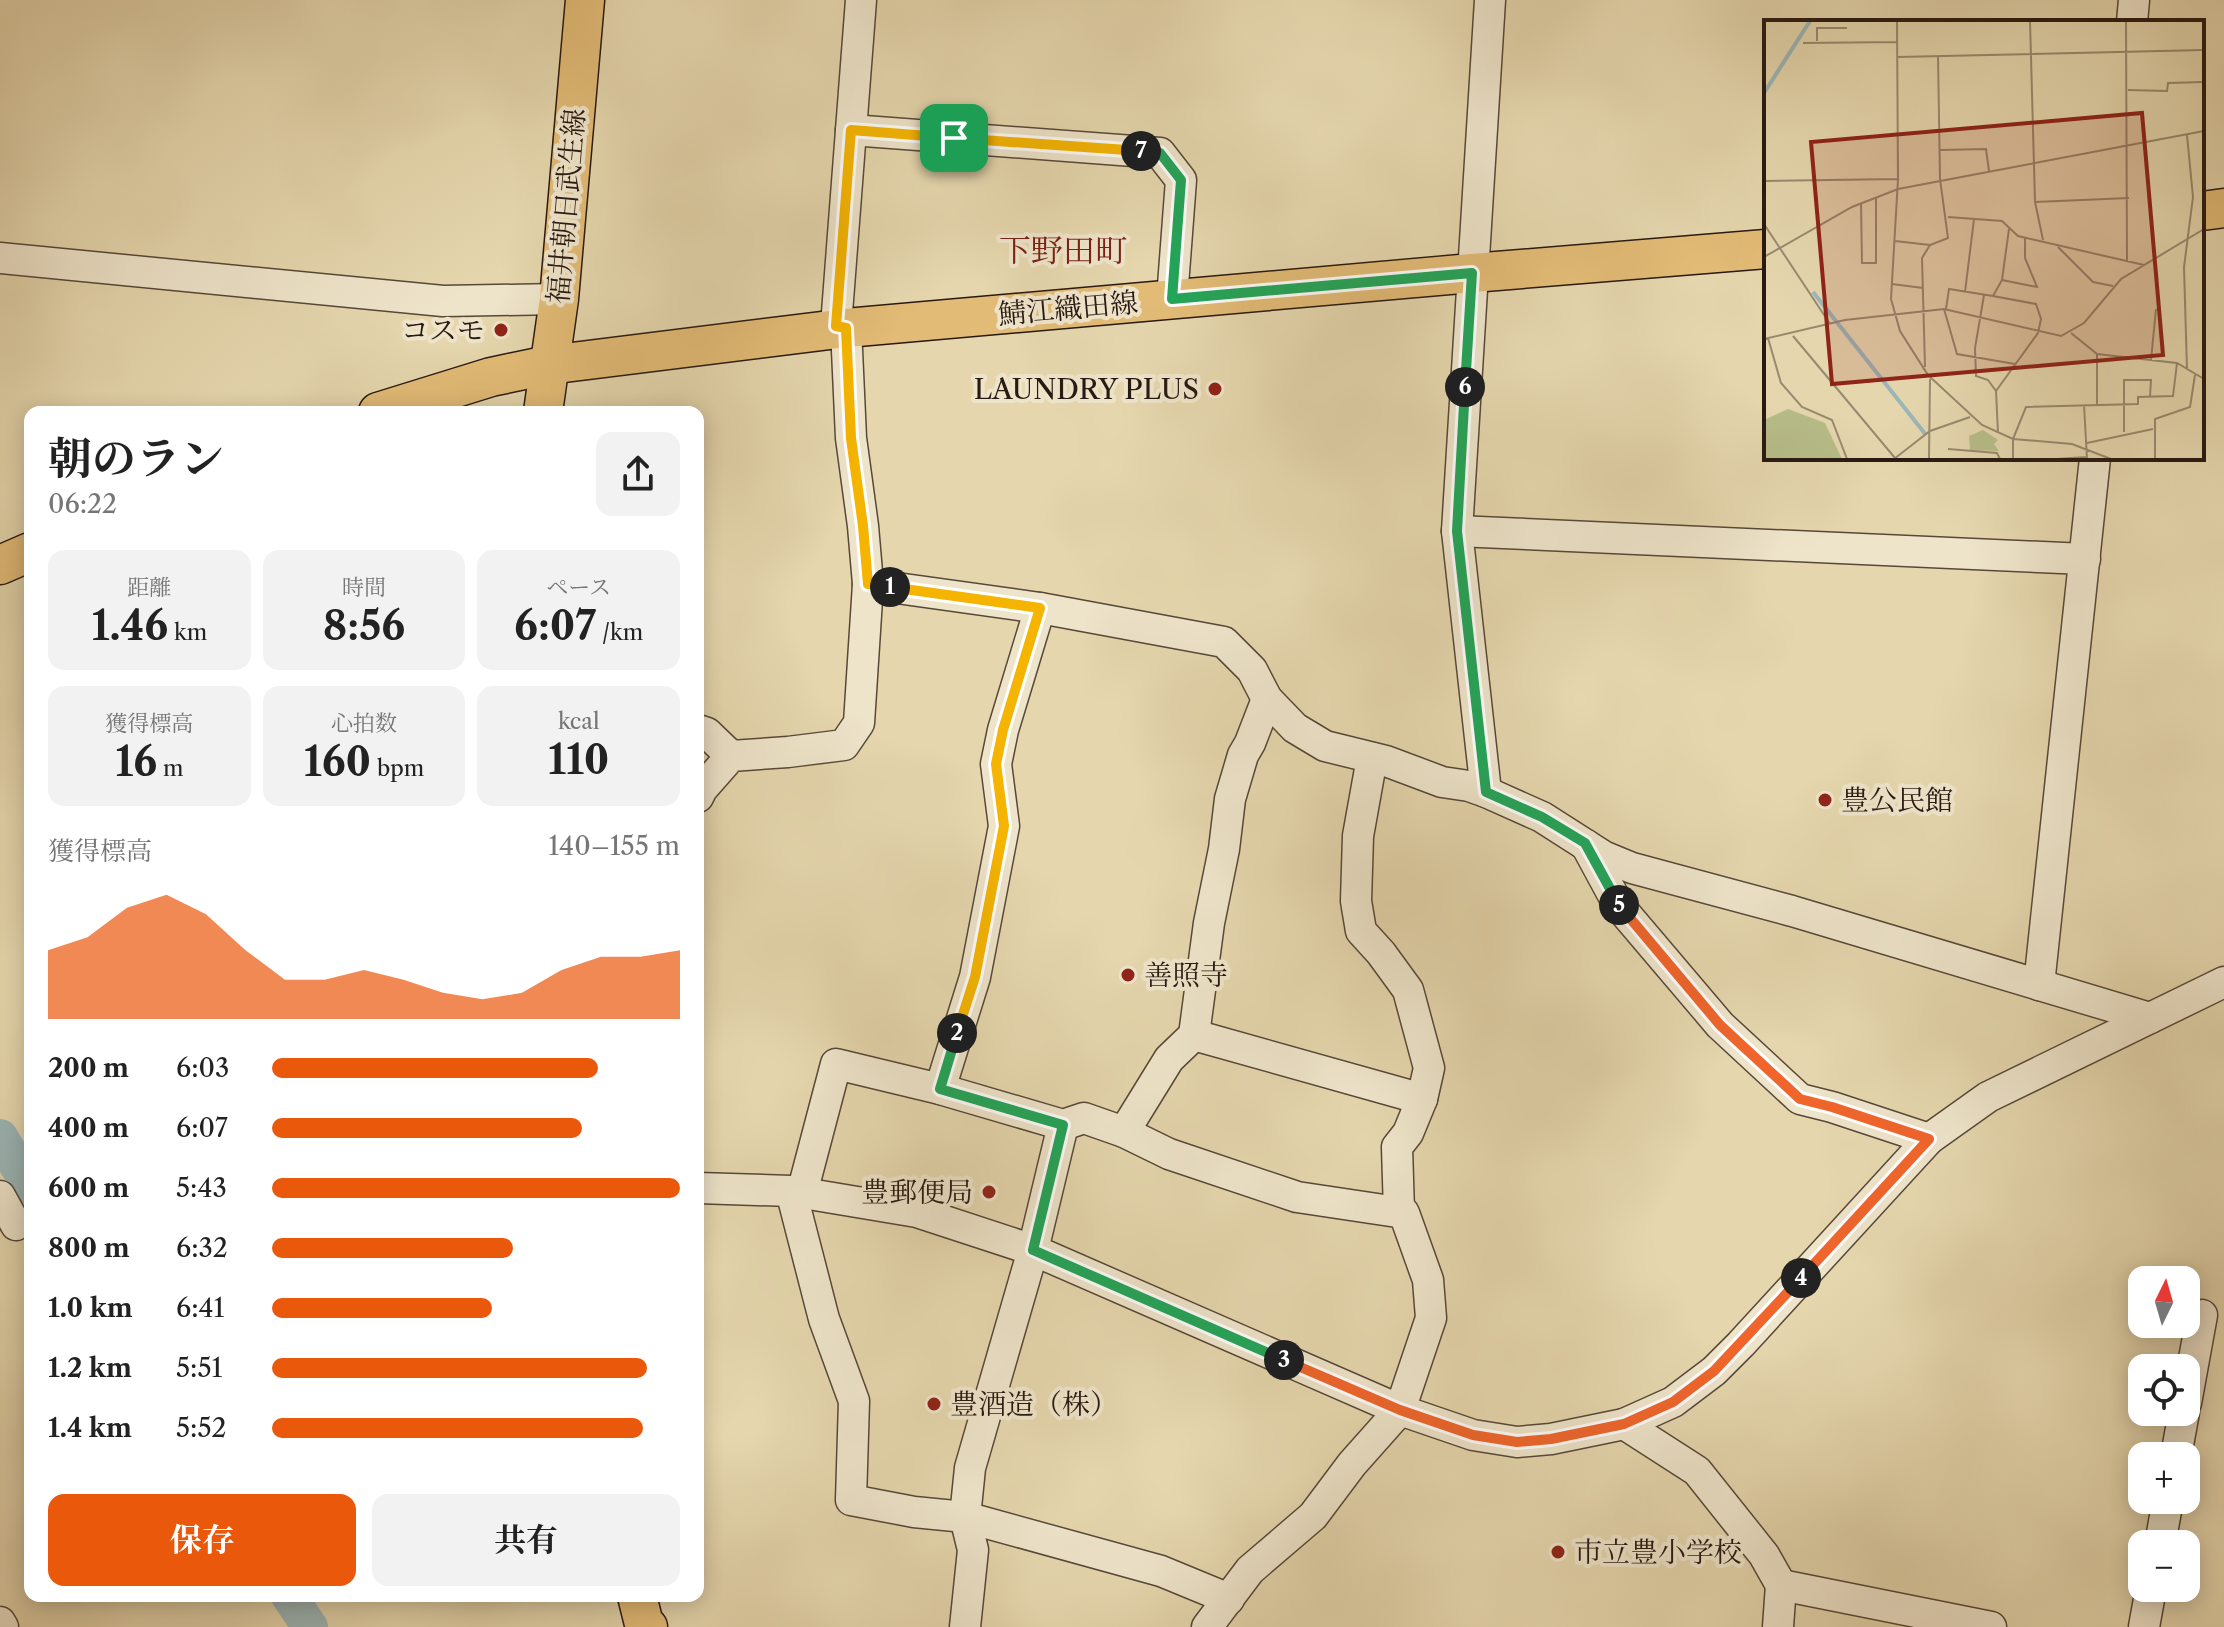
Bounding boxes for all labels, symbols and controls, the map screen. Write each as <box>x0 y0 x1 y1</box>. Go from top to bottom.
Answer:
inset map <box>1764 20 2204 460</box>
pin <box>920 104 988 172</box>
street label: 福井朝日武生線 <box>541 107 591 305</box>
icon: arrive <box>932 116 976 160</box>
pin: 7 <box>1121 131 1161 171</box>
text: 7 <box>1135 137 1147 164</box>
district label: 下野田町 <box>999 231 1127 270</box>
street label: 鯖江織田線 <box>997 285 1139 331</box>
place label: コスモ <box>401 313 485 347</box>
marker: コスモ <box>492 321 510 339</box>
pin: 6 <box>1445 367 1485 407</box>
place label: LAUNDRY PLUS <box>974 372 1199 406</box>
text: 6 <box>1458 373 1472 400</box>
marker: LAUNDRY PLUS <box>1206 380 1224 398</box>
text: 朝のラン <box>48 431 224 485</box>
button: share <box>596 432 680 516</box>
text: 06:22 <box>48 488 117 520</box>
pin: 1 <box>870 567 910 607</box>
text: 1 <box>885 573 895 600</box>
text: 距離 <box>127 574 171 601</box>
text: 時間 <box>342 574 386 601</box>
text: ペース <box>546 574 611 601</box>
text: 1.46 <box>91 601 168 650</box>
text: 8:56 <box>323 601 405 650</box>
text: 6:07 <box>514 601 596 650</box>
text: km <box>168 619 207 646</box>
text: /km <box>596 619 643 646</box>
text: kcal <box>558 708 599 735</box>
text: 獲得標高 <box>105 710 193 737</box>
text: 心拍数 <box>331 710 397 737</box>
text: 110 <box>548 735 609 784</box>
text: 16 <box>115 737 157 786</box>
text: 160 <box>304 737 371 786</box>
text: m <box>157 755 183 782</box>
text: bpm <box>371 755 424 782</box>
place label: 豊公民館 <box>1841 783 1953 817</box>
marker: 豊公民館 <box>1816 791 1834 809</box>
text: 140–155 m <box>548 830 680 862</box>
text: 獲得標高 <box>48 835 152 867</box>
pin: 5 <box>1599 885 1639 925</box>
text: 5 <box>1613 891 1625 918</box>
place label: 善照寺 <box>1144 958 1228 992</box>
marker: 善照寺 <box>1119 966 1137 984</box>
pin: 2 <box>937 1013 977 1053</box>
text: 2 <box>951 1019 964 1046</box>
text: 200 m <box>48 1052 129 1084</box>
text: 6:03 <box>176 1052 229 1084</box>
text: 400 m <box>48 1112 129 1144</box>
text: 6:07 <box>176 1112 228 1144</box>
text: 600 m <box>48 1172 129 1204</box>
text: 5:43 <box>176 1172 227 1204</box>
place label: 豊郵便局 <box>861 1175 973 1209</box>
marker: 豊郵便局 <box>980 1183 998 1201</box>
text: 800 m <box>48 1232 130 1264</box>
text: 6:32 <box>176 1232 228 1264</box>
pin: 4 <box>1781 1258 1821 1298</box>
text: 4 <box>1794 1264 1808 1291</box>
north arrow <box>2128 1266 2200 1338</box>
map controls <box>2128 1266 2200 1602</box>
text: 1.0 km <box>48 1292 133 1324</box>
text: 6:41 <box>176 1292 224 1324</box>
pin: 3 <box>1264 1340 1304 1380</box>
text: 3 <box>1278 1346 1290 1373</box>
text: 1.2 km <box>48 1352 132 1384</box>
text: 5:51 <box>176 1352 222 1384</box>
button: locate <box>2128 1354 2200 1426</box>
place label: 豊酒造（株） <box>950 1387 1118 1421</box>
marker: 豊酒造（株） <box>925 1395 943 1413</box>
text: 1.4 km <box>48 1412 132 1444</box>
text: 5:52 <box>176 1412 226 1444</box>
button: + <box>2128 1442 2200 1514</box>
button: 保存 <box>48 1494 356 1586</box>
button: 共有 <box>372 1494 680 1586</box>
button: − <box>2128 1530 2200 1602</box>
place label: 市立豊小学校 <box>1574 1535 1742 1569</box>
marker: 市立豊小学校 <box>1549 1543 1567 1561</box>

